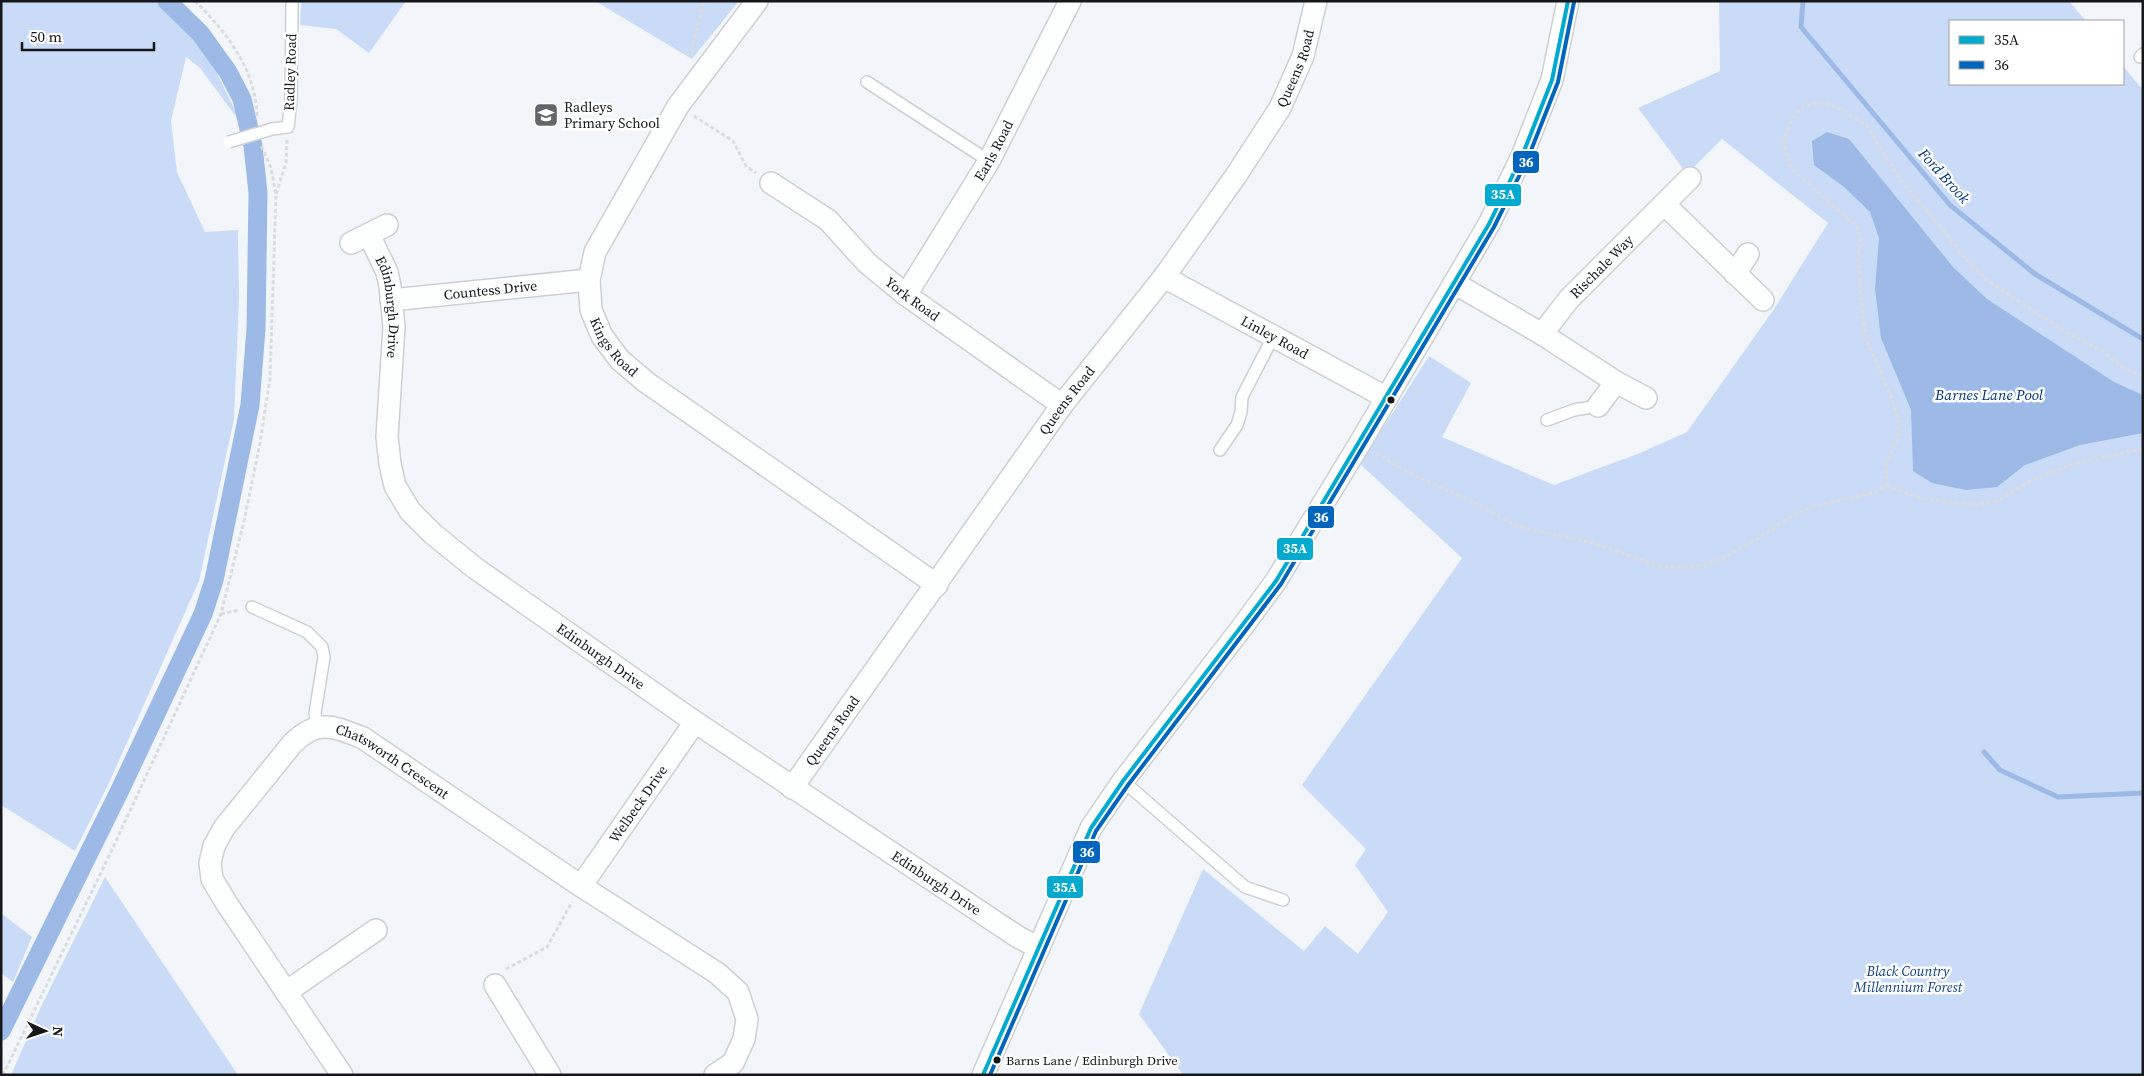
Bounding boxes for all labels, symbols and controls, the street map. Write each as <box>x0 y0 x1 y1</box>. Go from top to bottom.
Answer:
scale bar <box>22 20 155 52</box>
legend <box>1949 20 2124 85</box>
text: 50 m <box>30 26 62 47</box>
street label: Queens Road <box>1272 28 1319 110</box>
text: 35A <box>1994 29 2019 50</box>
street label: Radley Road <box>279 33 301 111</box>
text: 36 <box>1994 54 2009 75</box>
place label: Radleys Primary School <box>564 97 660 133</box>
school or university icon: Radleys Primary School <box>533 102 559 128</box>
street label: Earls Road <box>969 117 1018 185</box>
water label: Ford Brook <box>1913 143 1975 209</box>
line badge: 36 <box>1512 150 1540 174</box>
text: 36 <box>1518 152 1534 172</box>
line badge: 35A <box>1484 183 1522 207</box>
text: 35A <box>1491 184 1516 204</box>
street label: Rischale Way <box>1565 230 1638 303</box>
street label: Edinburgh Drive <box>371 252 404 359</box>
street label: York Road <box>881 272 944 326</box>
street label: Countess Drive <box>443 275 538 305</box>
street label: Linley Road <box>1237 311 1312 364</box>
street label: Kings Road <box>585 314 642 381</box>
street label: Queens Road <box>1034 362 1099 439</box>
water label: Barnes Lane Pool <box>1934 384 2044 405</box>
unlabelled marker <box>1386 395 1396 405</box>
line badge: 36 <box>1307 505 1335 529</box>
text: 36 <box>1313 507 1329 527</box>
line badge: 35A <box>1276 537 1314 561</box>
text: 35A <box>1283 538 1308 558</box>
street label: Edinburgh Drive <box>553 618 649 694</box>
street label: Queens Road <box>801 692 864 770</box>
street label: Chatsworth Crescent <box>333 719 453 804</box>
street label: Welbeck Drive <box>604 761 672 847</box>
line badge: 36 <box>1072 840 1101 864</box>
text: 36 <box>1079 842 1095 862</box>
street label: Edinburgh Drive <box>888 846 985 920</box>
line badge: 35A <box>1046 875 1084 899</box>
text: 35A <box>1053 877 1078 897</box>
park label: Black Country Millennium Forest <box>1853 961 1963 997</box>
north arrow <box>20 1006 70 1056</box>
text: N <box>48 1026 68 1037</box>
place label: Barns Lane / Edinburgh Drive <box>1006 1052 1178 1069</box>
marker: Barns Lane / Edinburgh Drive <box>992 1055 1002 1065</box>

